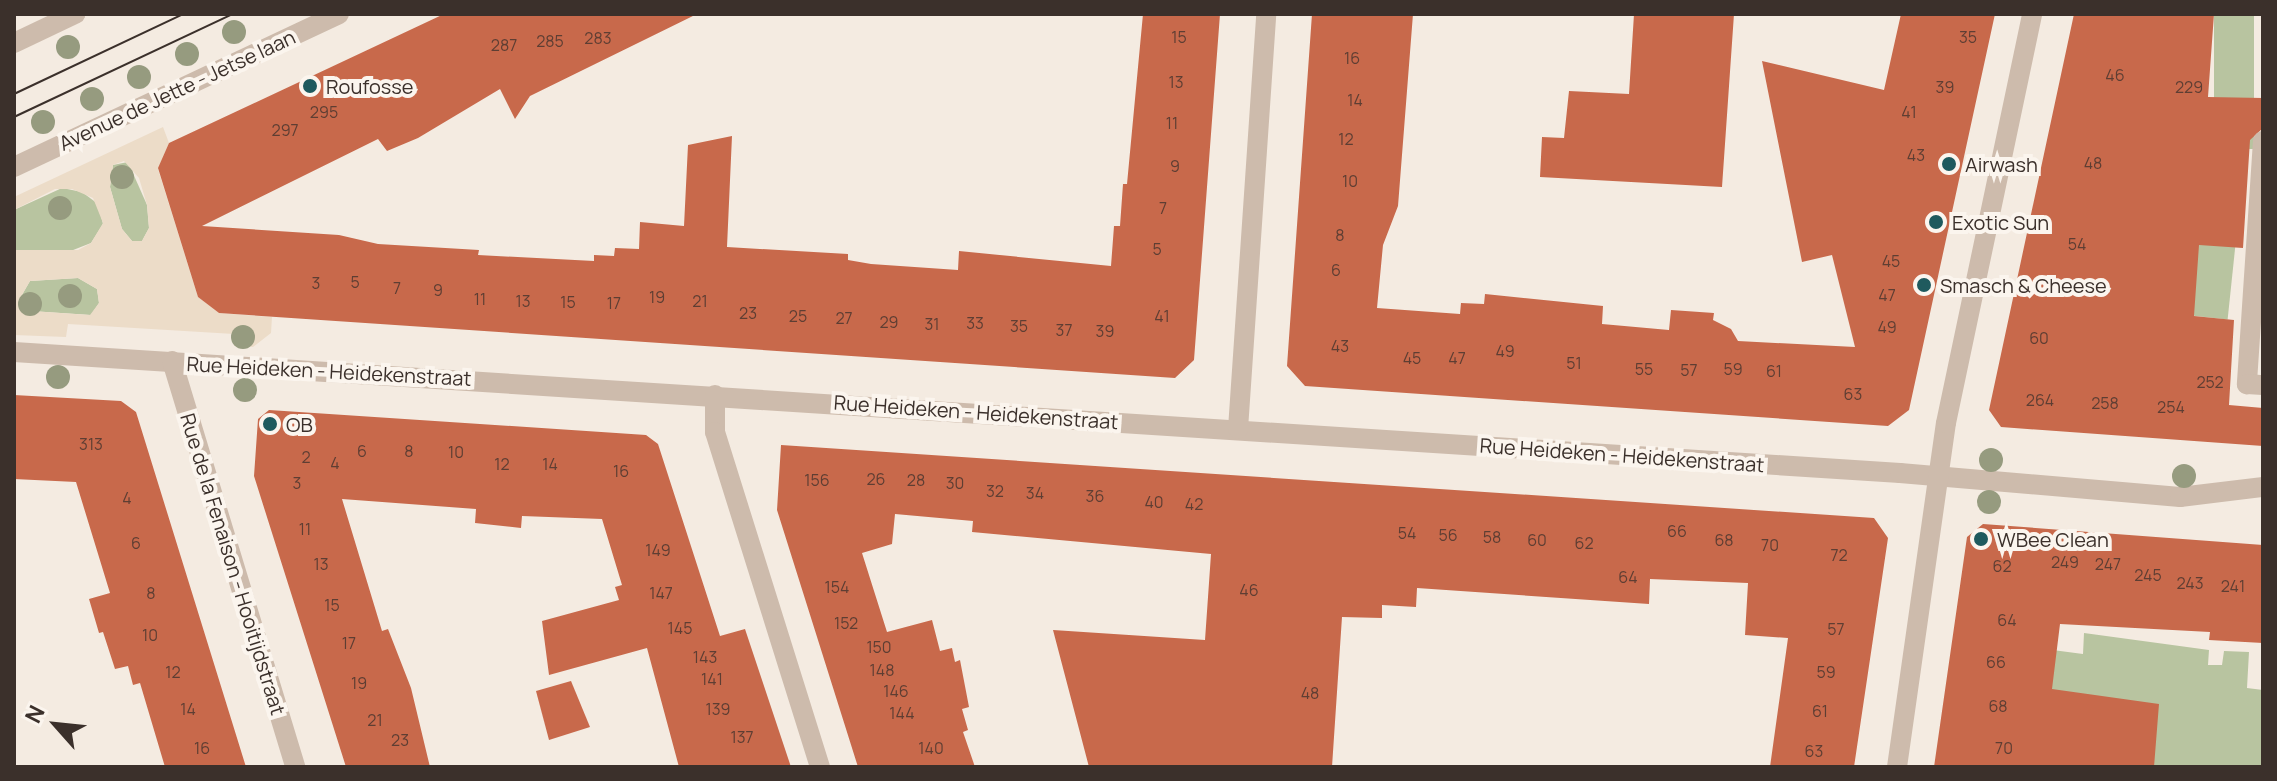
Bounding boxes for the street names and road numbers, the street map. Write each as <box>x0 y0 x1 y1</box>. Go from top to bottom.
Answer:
street label: Avenue de Jette - Jetse laan <box>55 25 299 155</box>
street label: Rue Heideken - Heidekenstraat <box>186 352 472 390</box>
street label: Rue Heideken - Heidekenstraat <box>833 390 1119 434</box>
street label: Rue de la Fenaison - Hooitijdstraat <box>176 410 290 718</box>
street label: Rue Heideken - Heidekenstraat <box>1479 433 1765 477</box>

